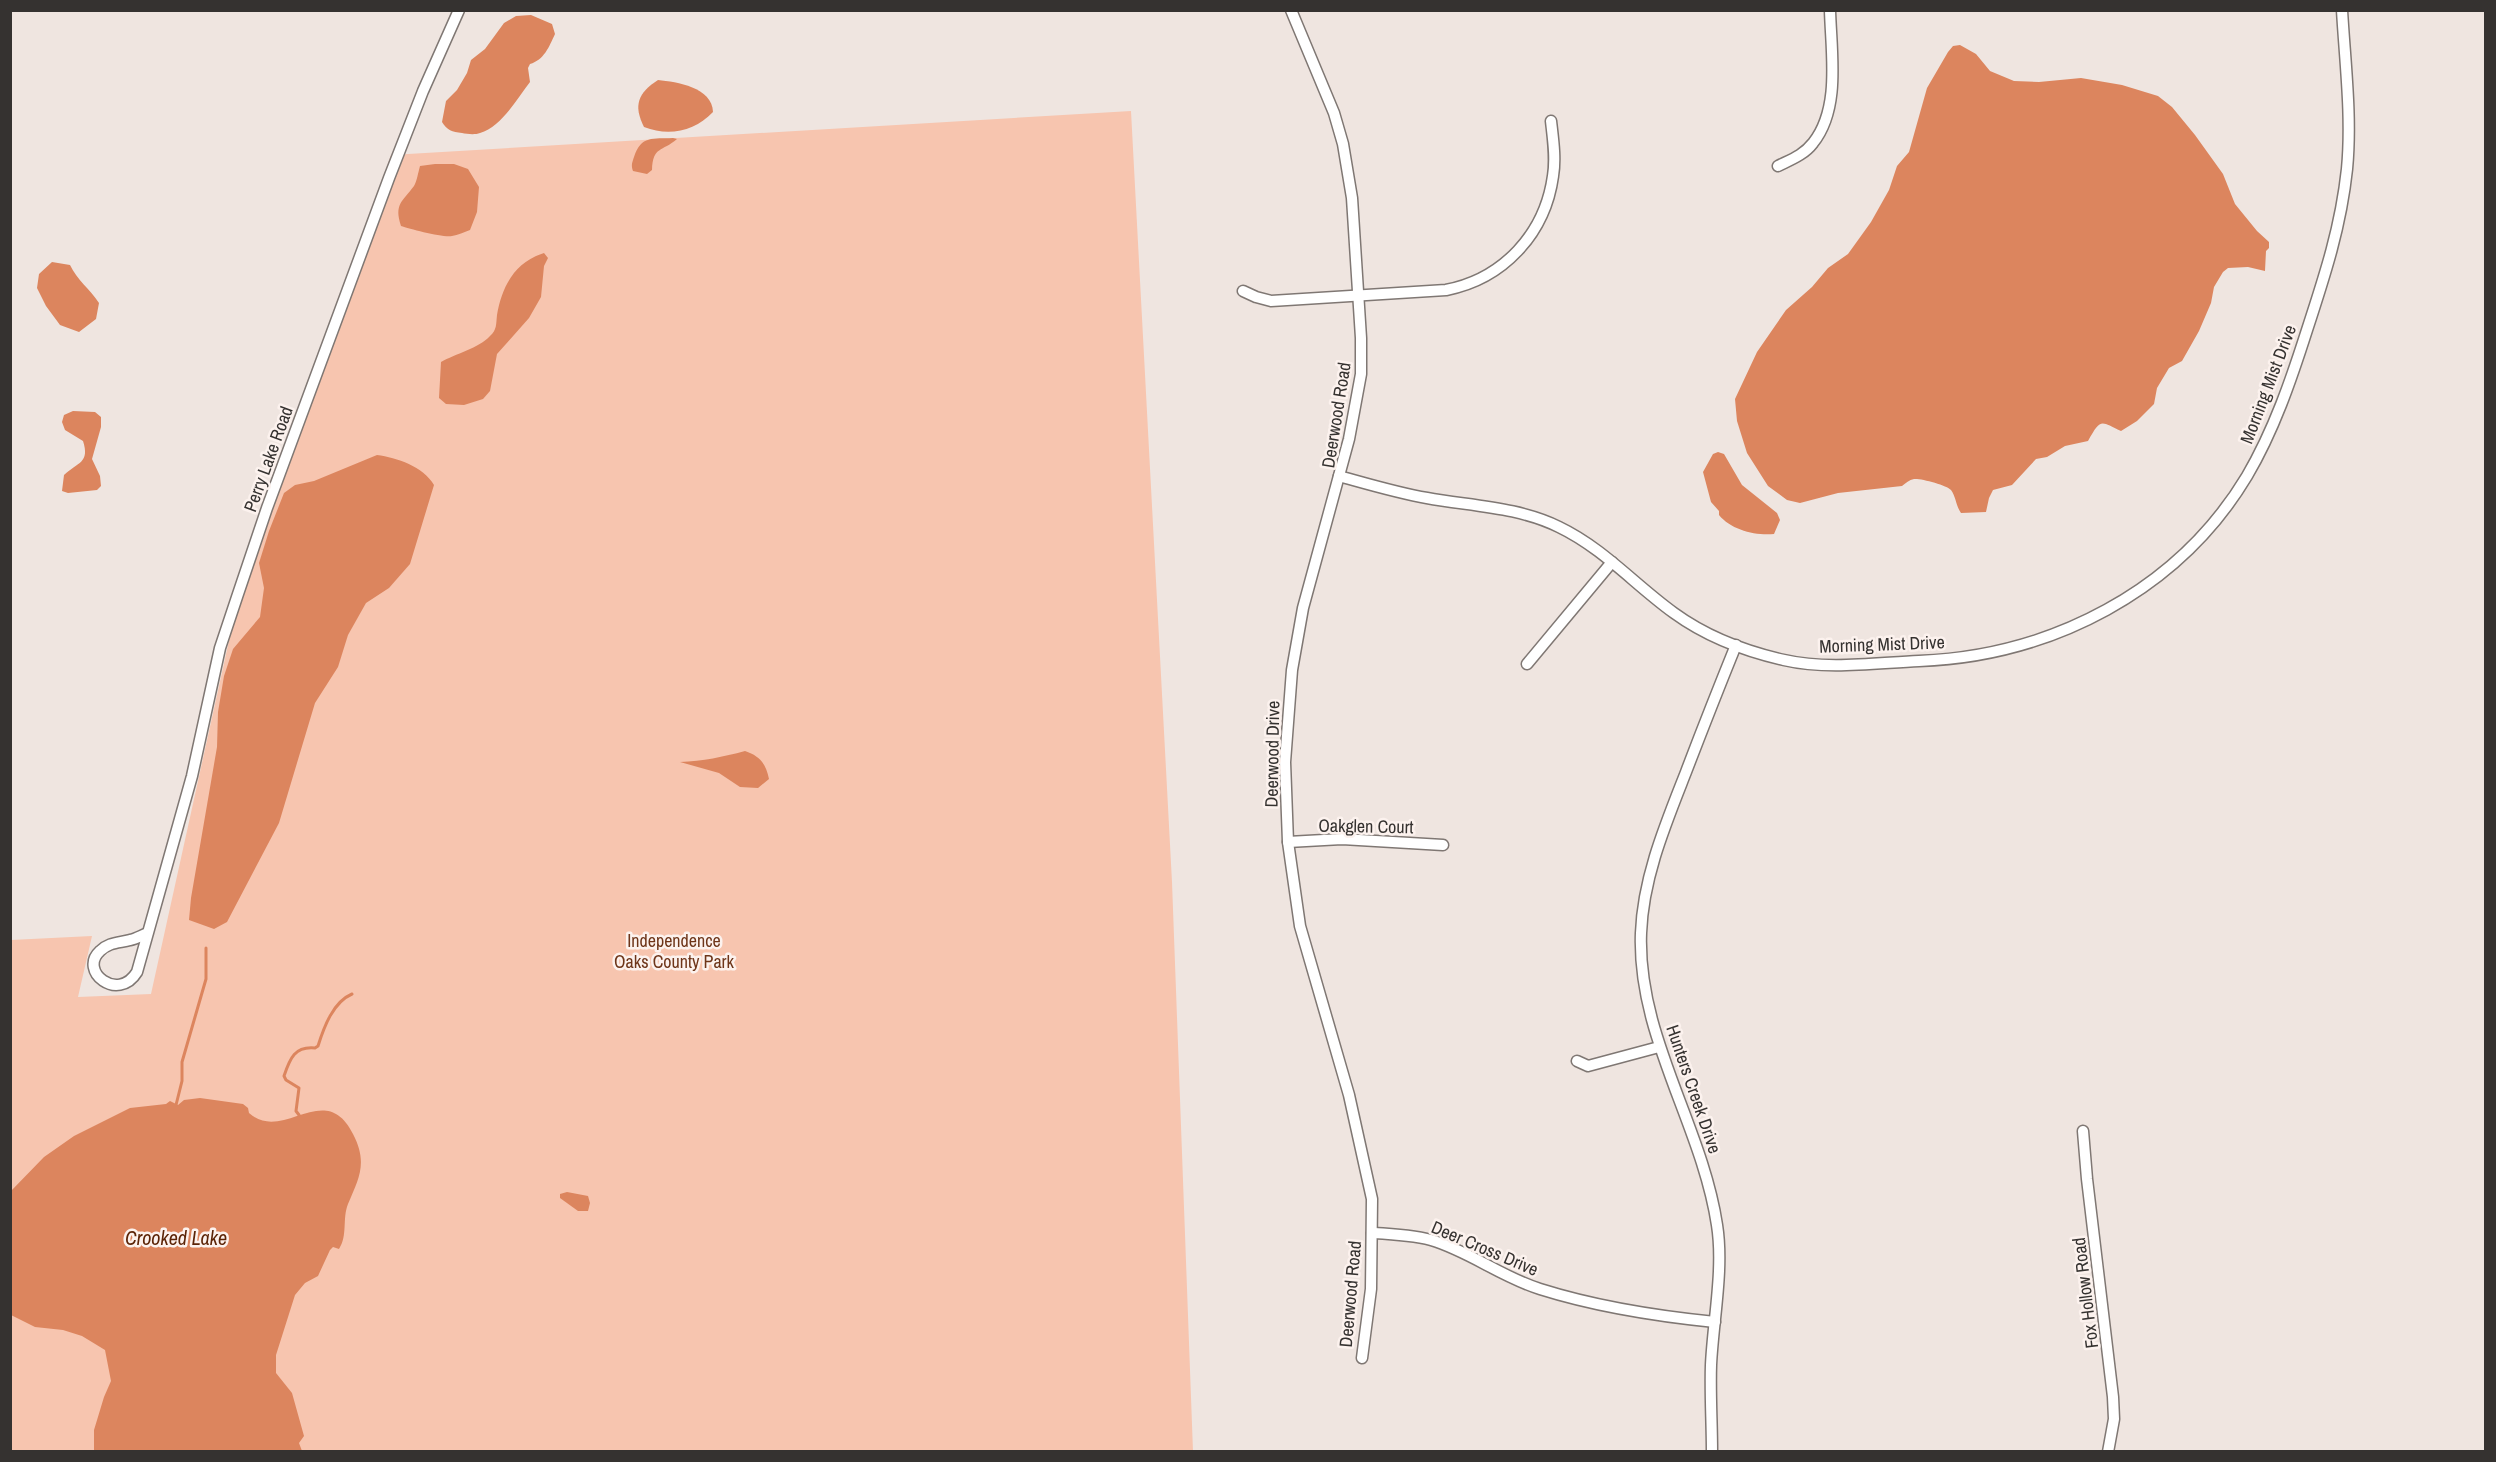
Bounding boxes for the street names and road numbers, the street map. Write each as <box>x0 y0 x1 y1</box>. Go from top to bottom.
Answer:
street label: Morning Mist Drive <box>2234 321 2302 447</box>
street label: Deerwood Road <box>1315 360 1357 470</box>
street label: Perry Lake Road <box>237 403 299 515</box>
street label: Morning Mist Drive <box>1819 629 1945 659</box>
street label: Deerwood Drive <box>1259 700 1285 808</box>
street label: Oakglen Court <box>1318 813 1414 839</box>
street label: Hunters Creek Drive <box>1660 1021 1728 1157</box>
street label: Deer Cross Drive <box>1428 1214 1542 1282</box>
street label: Fox Hollow Road <box>2066 1236 2104 1350</box>
street label: Deerwood Road <box>1333 1240 1367 1348</box>

